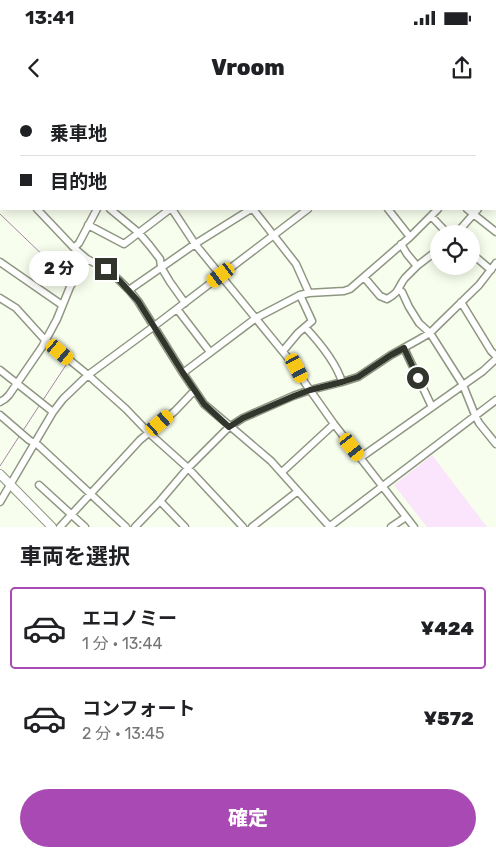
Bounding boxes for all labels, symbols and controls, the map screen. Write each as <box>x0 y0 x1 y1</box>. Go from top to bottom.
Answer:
text: 13:41 <box>25 6 74 29</box>
icon: back <box>20 54 48 82</box>
text: Vroom <box>211 54 285 81</box>
icon: share <box>448 54 476 82</box>
text: 乗車地 <box>50 122 107 145</box>
text: 目的地 <box>50 170 107 193</box>
map controls <box>430 225 480 275</box>
button: locate <box>430 225 480 275</box>
callout: 2 分 <box>28 252 88 286</box>
route end <box>95 258 117 280</box>
text: 2 分 <box>44 259 74 278</box>
car <box>204 260 237 290</box>
car <box>43 337 76 367</box>
car <box>283 351 310 385</box>
route start <box>407 367 429 389</box>
car <box>143 407 176 439</box>
car <box>336 431 367 463</box>
text: 車両を選択 <box>20 543 130 570</box>
icon: car <box>22 606 67 651</box>
text: エコノミー <box>82 607 177 630</box>
text: ¥424 <box>421 617 474 640</box>
text: 1 分 · 13:44 <box>82 634 162 653</box>
icon: car <box>22 696 67 741</box>
text: コンフォート <box>82 697 195 720</box>
text: ¥572 <box>423 707 474 730</box>
text: 2 分 · 13:45 <box>82 724 164 743</box>
button: 確定 <box>20 789 476 847</box>

